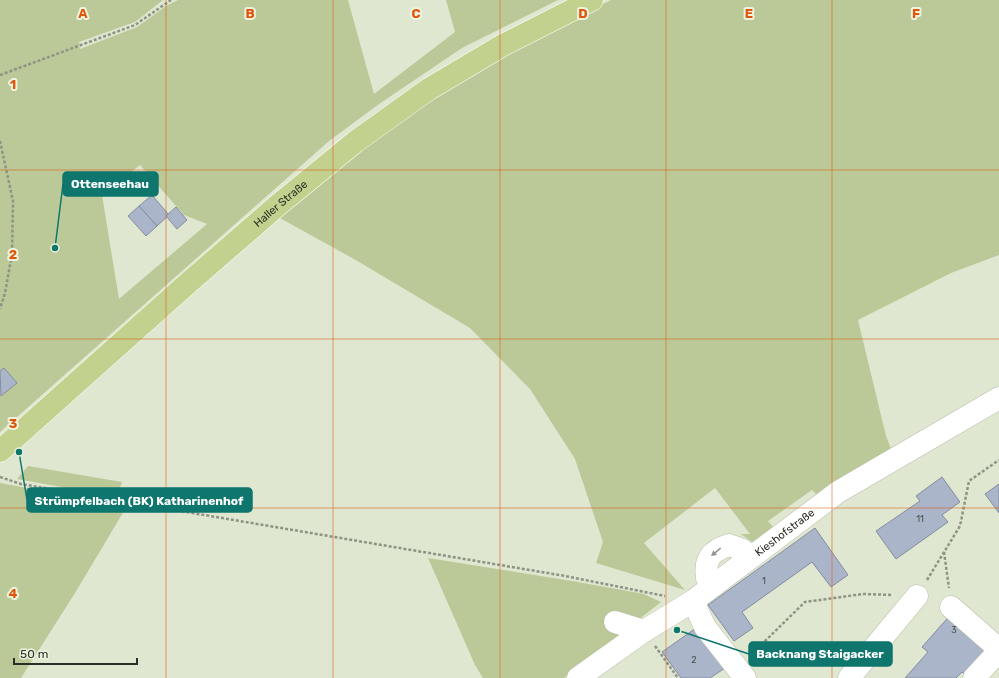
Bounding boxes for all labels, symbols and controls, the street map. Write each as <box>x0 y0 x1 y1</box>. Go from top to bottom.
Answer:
text: A <box>78 6 88 21</box>
text: B <box>245 6 255 21</box>
text: C <box>411 6 421 21</box>
text: D <box>578 6 588 21</box>
text: E <box>745 6 753 21</box>
text: F <box>912 6 920 21</box>
text: 1 <box>10 77 16 92</box>
callout: Ottenseehau <box>63 172 158 196</box>
text: Ottenseehau <box>71 177 149 191</box>
street label: Haller Straße <box>251 177 310 230</box>
text: 2 <box>9 247 17 262</box>
text: 3 <box>9 416 18 431</box>
callout: Strümpfelbach (BK) Katharinenhof <box>27 488 252 512</box>
text: Strümpfelbach (BK) Katharinenhof <box>35 494 244 508</box>
street label: Kieshofstraße <box>752 506 817 559</box>
house number: 11 <box>916 514 924 524</box>
one-way arrow <box>710 547 721 556</box>
house number: 1 <box>762 576 766 586</box>
text: 4 <box>9 586 18 601</box>
house number: 3 <box>951 625 957 635</box>
scale bar <box>14 640 137 666</box>
callout: Backnang Staigacker <box>749 642 892 666</box>
text: 50 m <box>20 647 48 661</box>
text: Backnang Staigacker <box>756 647 884 661</box>
house number: 2 <box>691 655 697 665</box>

